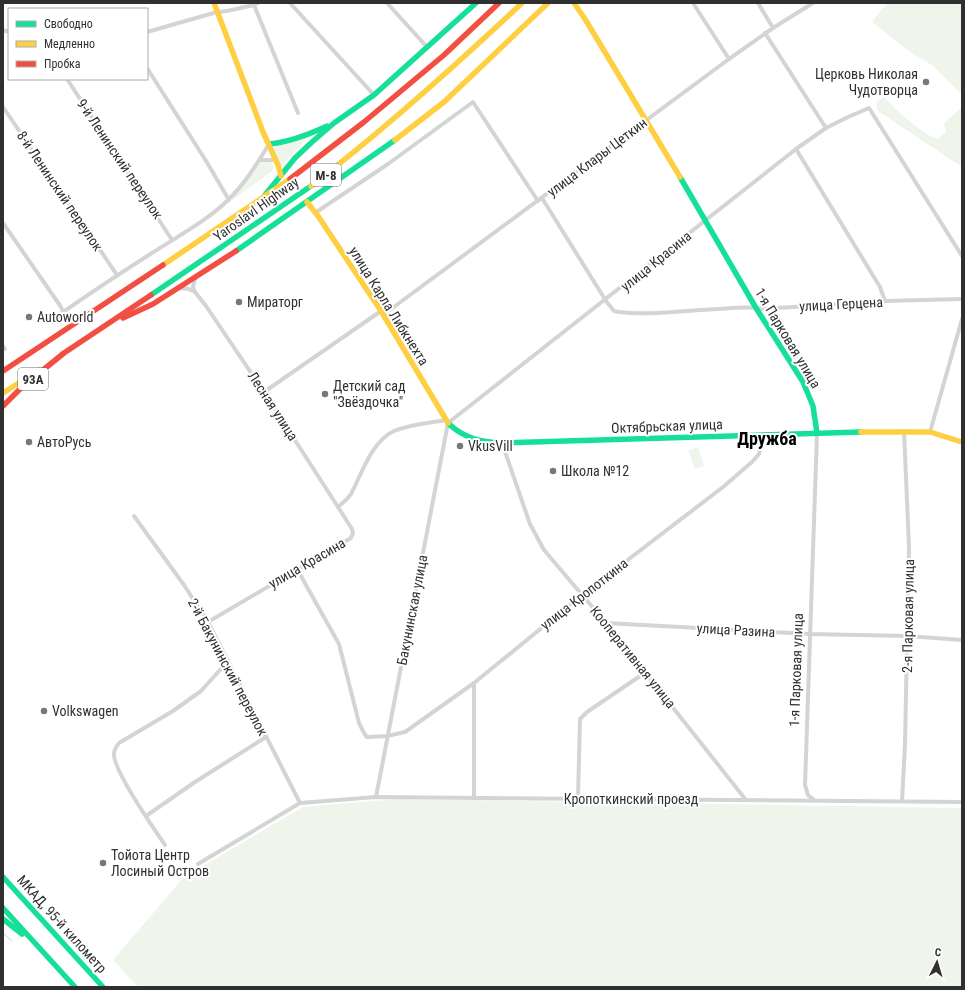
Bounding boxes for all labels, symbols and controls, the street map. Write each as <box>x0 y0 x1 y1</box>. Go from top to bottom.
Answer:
legend <box>8 8 148 80</box>
text: Свободно <box>44 17 93 31</box>
text: Медленно <box>44 37 95 51</box>
text: Пробка <box>44 57 81 71</box>
place label: Церковь Николая Чудотворца <box>815 66 918 98</box>
marker: Церковь Николая Чудотворца <box>921 77 931 87</box>
street label: 9-й Ленинский переулок <box>74 96 166 222</box>
street label: улица Клары Цеткин <box>544 114 650 200</box>
street label: 8-й Ленинский переулок <box>14 128 106 254</box>
road number: М-8 <box>311 164 341 186</box>
street label: Yaroslavl Highway <box>210 174 302 244</box>
street label: улица Красина <box>618 228 694 294</box>
street label: улица Карла Либкнехта <box>346 244 432 368</box>
street label: 1-я Парковая улица <box>752 285 824 391</box>
place label: Мираторг <box>247 294 303 310</box>
street label: улица Герцена <box>799 294 883 314</box>
marker: Мираторг <box>234 297 244 307</box>
place label: Autoworld <box>37 309 93 325</box>
marker: Autoworld <box>24 312 34 322</box>
road number: 93A <box>18 368 48 390</box>
street label: Лесная улица <box>245 368 301 444</box>
place label: Детский сад "Звёздочка" <box>333 378 406 410</box>
marker: Детский сад "Звёздочка" <box>320 389 330 399</box>
street label: Октябрьская улица <box>611 416 723 436</box>
district label: Дружба <box>737 428 797 449</box>
place label: АвтоРусь <box>37 434 92 450</box>
marker: АвтоРусь <box>24 437 34 447</box>
place label: VkusVill <box>468 438 513 454</box>
marker: VkusVill <box>455 441 465 451</box>
place label: Школа №12 <box>561 463 629 479</box>
marker: Школа №12 <box>548 466 558 476</box>
street label: улица Красина <box>266 535 348 591</box>
street label: Бакунинская улица <box>393 553 431 667</box>
street label: улица Кропоткина <box>537 555 631 633</box>
street label: 2-я Парковая улица <box>899 559 917 673</box>
street label: 2-й Бакунинский переулок <box>185 596 271 739</box>
street label: Кооперативная улица <box>587 603 679 711</box>
street label: 1-я Парковая улица <box>786 613 806 727</box>
street label: улица Разина <box>696 620 776 640</box>
place label: Volkswagen <box>52 703 119 719</box>
marker: Volkswagen <box>39 706 49 716</box>
street label: Кропоткинский проезд <box>564 791 699 807</box>
place label: Тойота Центр Лосиный Остров <box>111 847 209 879</box>
marker: Тойота Центр Лосиный Остров <box>98 858 108 868</box>
street label: МКАД, 95-й километр <box>14 872 110 976</box>
north arrow <box>917 942 957 982</box>
text: С <box>934 946 942 959</box>

